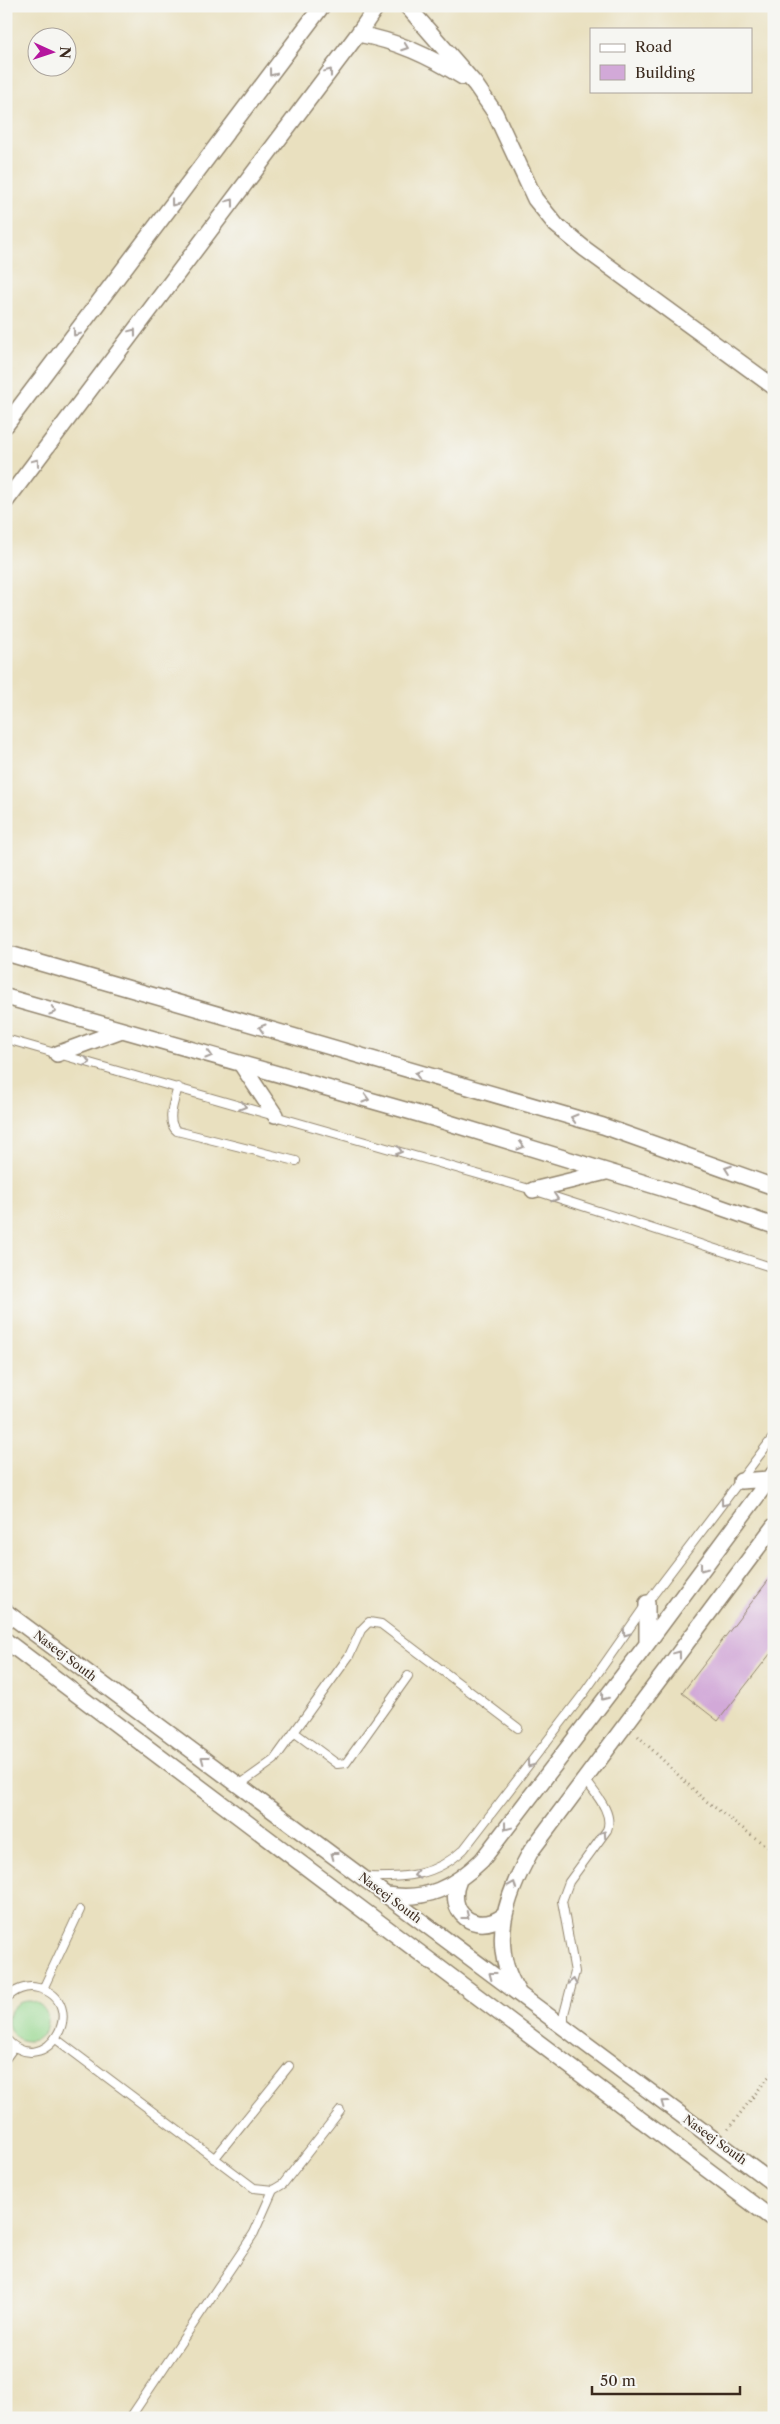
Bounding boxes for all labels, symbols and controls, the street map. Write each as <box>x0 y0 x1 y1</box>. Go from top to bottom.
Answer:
north arrow <box>28 28 78 78</box>
legend <box>590 28 752 92</box>
text: Road <box>635 37 672 56</box>
one-way arrow <box>400 41 409 51</box>
text: N <box>56 46 74 59</box>
text: Building <box>635 63 695 82</box>
one-way arrow <box>269 67 277 76</box>
one-way arrow <box>323 68 332 78</box>
one-way arrow <box>171 197 179 206</box>
one-way arrow <box>225 198 234 208</box>
one-way arrow <box>73 327 82 337</box>
one-way arrow <box>128 329 136 338</box>
one-way arrow <box>30 459 38 468</box>
one-way arrow <box>49 1005 57 1015</box>
one-way arrow <box>258 1024 266 1034</box>
one-way arrow <box>205 1049 214 1060</box>
one-way arrow <box>82 1056 90 1066</box>
one-way arrow <box>414 1069 422 1079</box>
one-way arrow <box>361 1094 369 1104</box>
one-way arrow <box>239 1100 247 1110</box>
one-way arrow <box>570 1113 579 1124</box>
one-way arrow <box>517 1140 525 1150</box>
one-way arrow <box>395 1146 403 1156</box>
one-way arrow <box>725 1165 733 1175</box>
one-way arrow <box>550 1192 559 1202</box>
one-way arrow <box>721 1497 729 1506</box>
one-way arrow <box>700 1562 709 1572</box>
street label: Naseej South <box>31 1627 100 1684</box>
one-way arrow <box>623 1627 632 1637</box>
one-way arrow <box>673 1651 681 1660</box>
one-way arrow <box>601 1692 610 1701</box>
one-way arrow <box>201 1756 210 1764</box>
one-way arrow <box>527 1758 536 1768</box>
one-way arrow <box>504 1821 513 1831</box>
one-way arrow <box>597 1831 606 1840</box>
one-way arrow <box>331 1853 340 1861</box>
street label: Naseej South <box>356 1869 425 1926</box>
one-way arrow <box>412 1869 421 1880</box>
one-way arrow <box>508 1882 518 1890</box>
one-way arrow <box>460 1911 469 1919</box>
one-way arrow <box>488 1972 498 1981</box>
one-way arrow <box>568 1978 578 1987</box>
one-way arrow <box>660 2100 670 2109</box>
street label: Naseej South <box>681 2112 750 2168</box>
scale bar <box>592 2364 740 2396</box>
text: 50 m <box>600 2371 636 2390</box>

